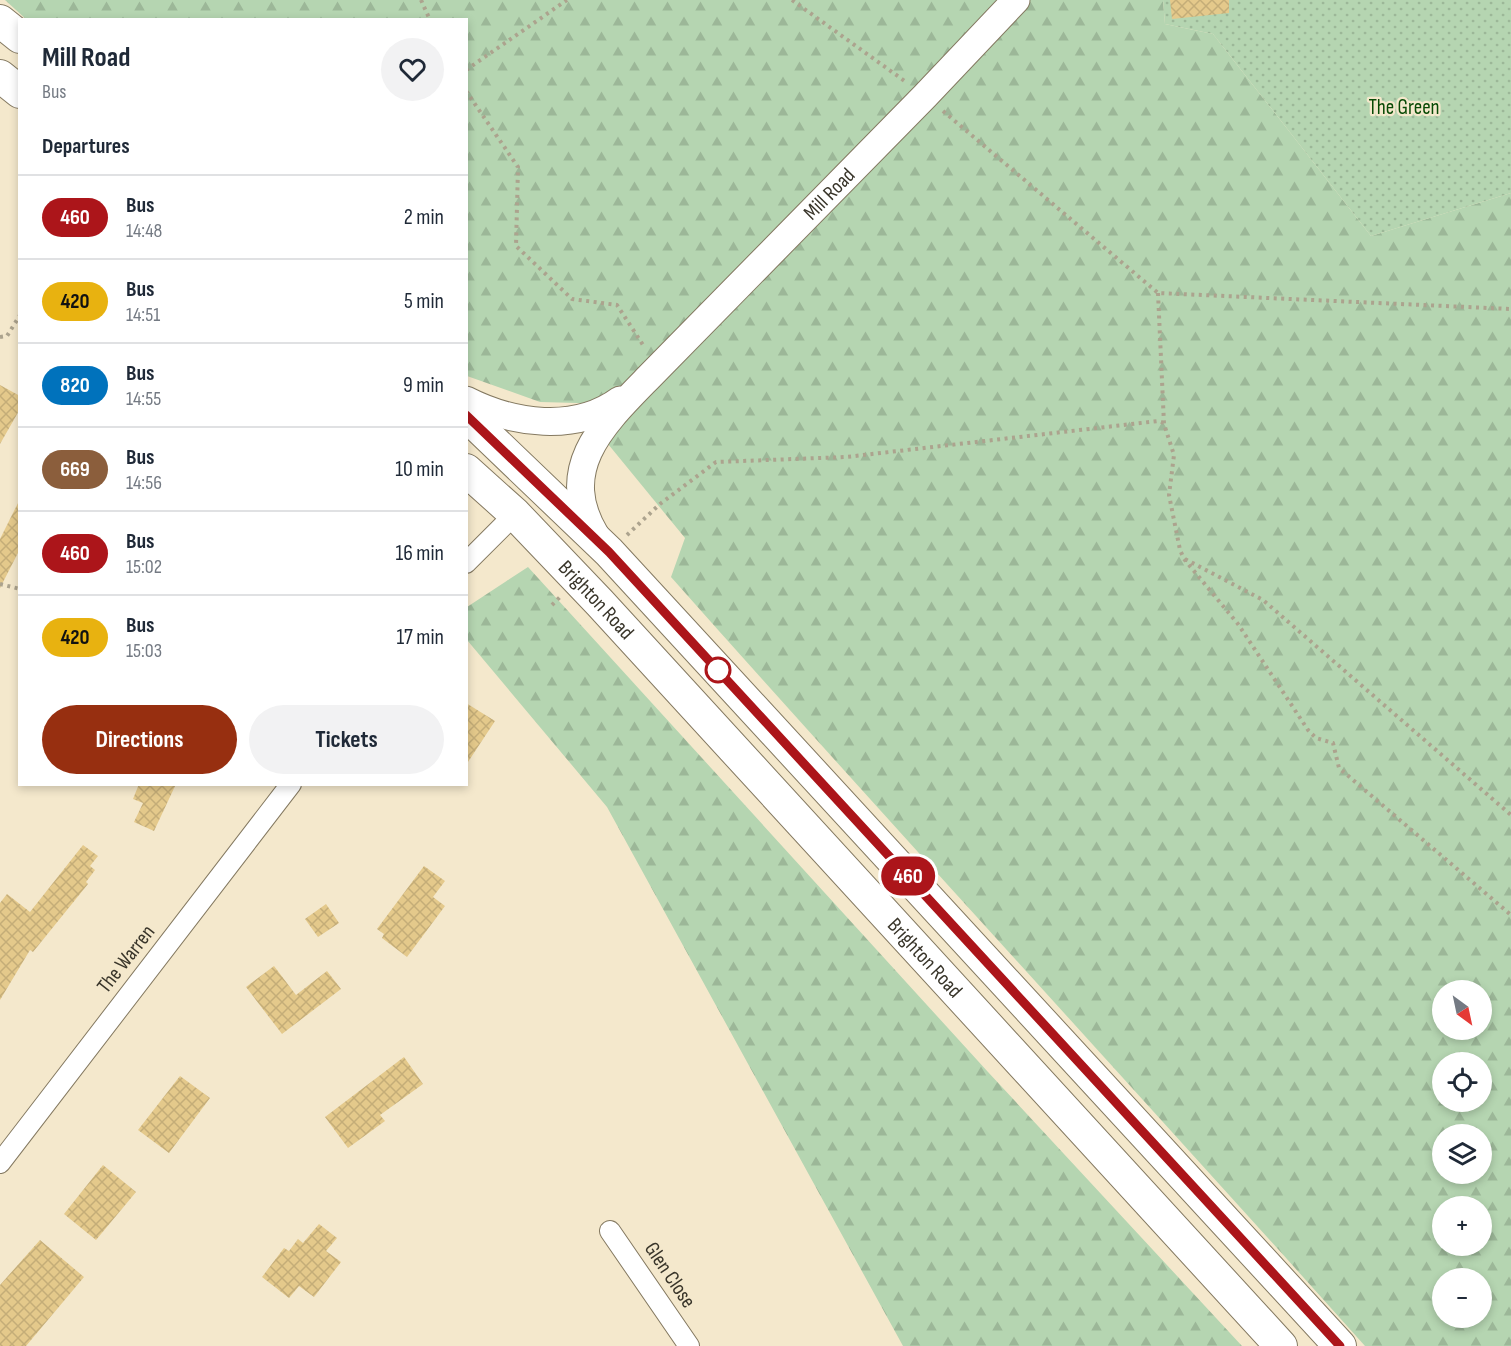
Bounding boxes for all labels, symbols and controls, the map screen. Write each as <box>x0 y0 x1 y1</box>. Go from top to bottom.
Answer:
button: heart <box>381 38 444 101</box>
text: Mill Road <box>42 41 130 74</box>
text: Bus <box>42 80 66 104</box>
park label: The Green <box>1368 95 1440 120</box>
text: Departures <box>42 133 130 160</box>
street label: Mill Road <box>798 163 860 225</box>
text: Bus <box>126 192 155 219</box>
text: 2 min <box>404 204 444 231</box>
text: 460 <box>60 205 90 230</box>
text: 14:48 <box>126 219 162 243</box>
text: Bus <box>126 276 155 303</box>
text: 5 min <box>404 288 444 315</box>
text: 420 <box>60 289 90 314</box>
text: 14:51 <box>126 303 160 327</box>
text: Bus <box>126 360 155 387</box>
text: 9 min <box>403 372 444 399</box>
text: 820 <box>60 373 90 398</box>
text: 14:55 <box>126 387 161 411</box>
text: Bus <box>126 444 155 471</box>
text: 10 min <box>395 456 444 483</box>
text: 669 <box>60 457 90 482</box>
text: 14:56 <box>126 471 162 495</box>
text: Bus <box>126 528 155 555</box>
text: 16 min <box>396 540 444 567</box>
text: 460 <box>60 541 90 566</box>
text: 15:02 <box>126 555 162 579</box>
street label: Brighton Road <box>553 555 639 644</box>
text: Bus <box>126 612 155 639</box>
text: 17 min <box>396 624 444 651</box>
text: 420 <box>60 625 90 650</box>
text: 15:03 <box>126 639 162 663</box>
unlabelled marker <box>705 657 731 683</box>
button: Directions <box>42 705 237 774</box>
button: Tickets <box>249 705 444 774</box>
line badge: 460 <box>874 856 942 896</box>
text: 460 <box>893 864 923 889</box>
street label: Brighton Road <box>882 913 968 1003</box>
street label: The Warren <box>92 920 160 998</box>
north arrow <box>1432 980 1492 1040</box>
map controls <box>1432 980 1492 1328</box>
button: locate <box>1432 1052 1492 1112</box>
button: layers <box>1432 1124 1492 1184</box>
button: + <box>1432 1196 1492 1256</box>
street label: Glen Close <box>639 1237 701 1313</box>
button: − <box>1432 1268 1492 1328</box>

